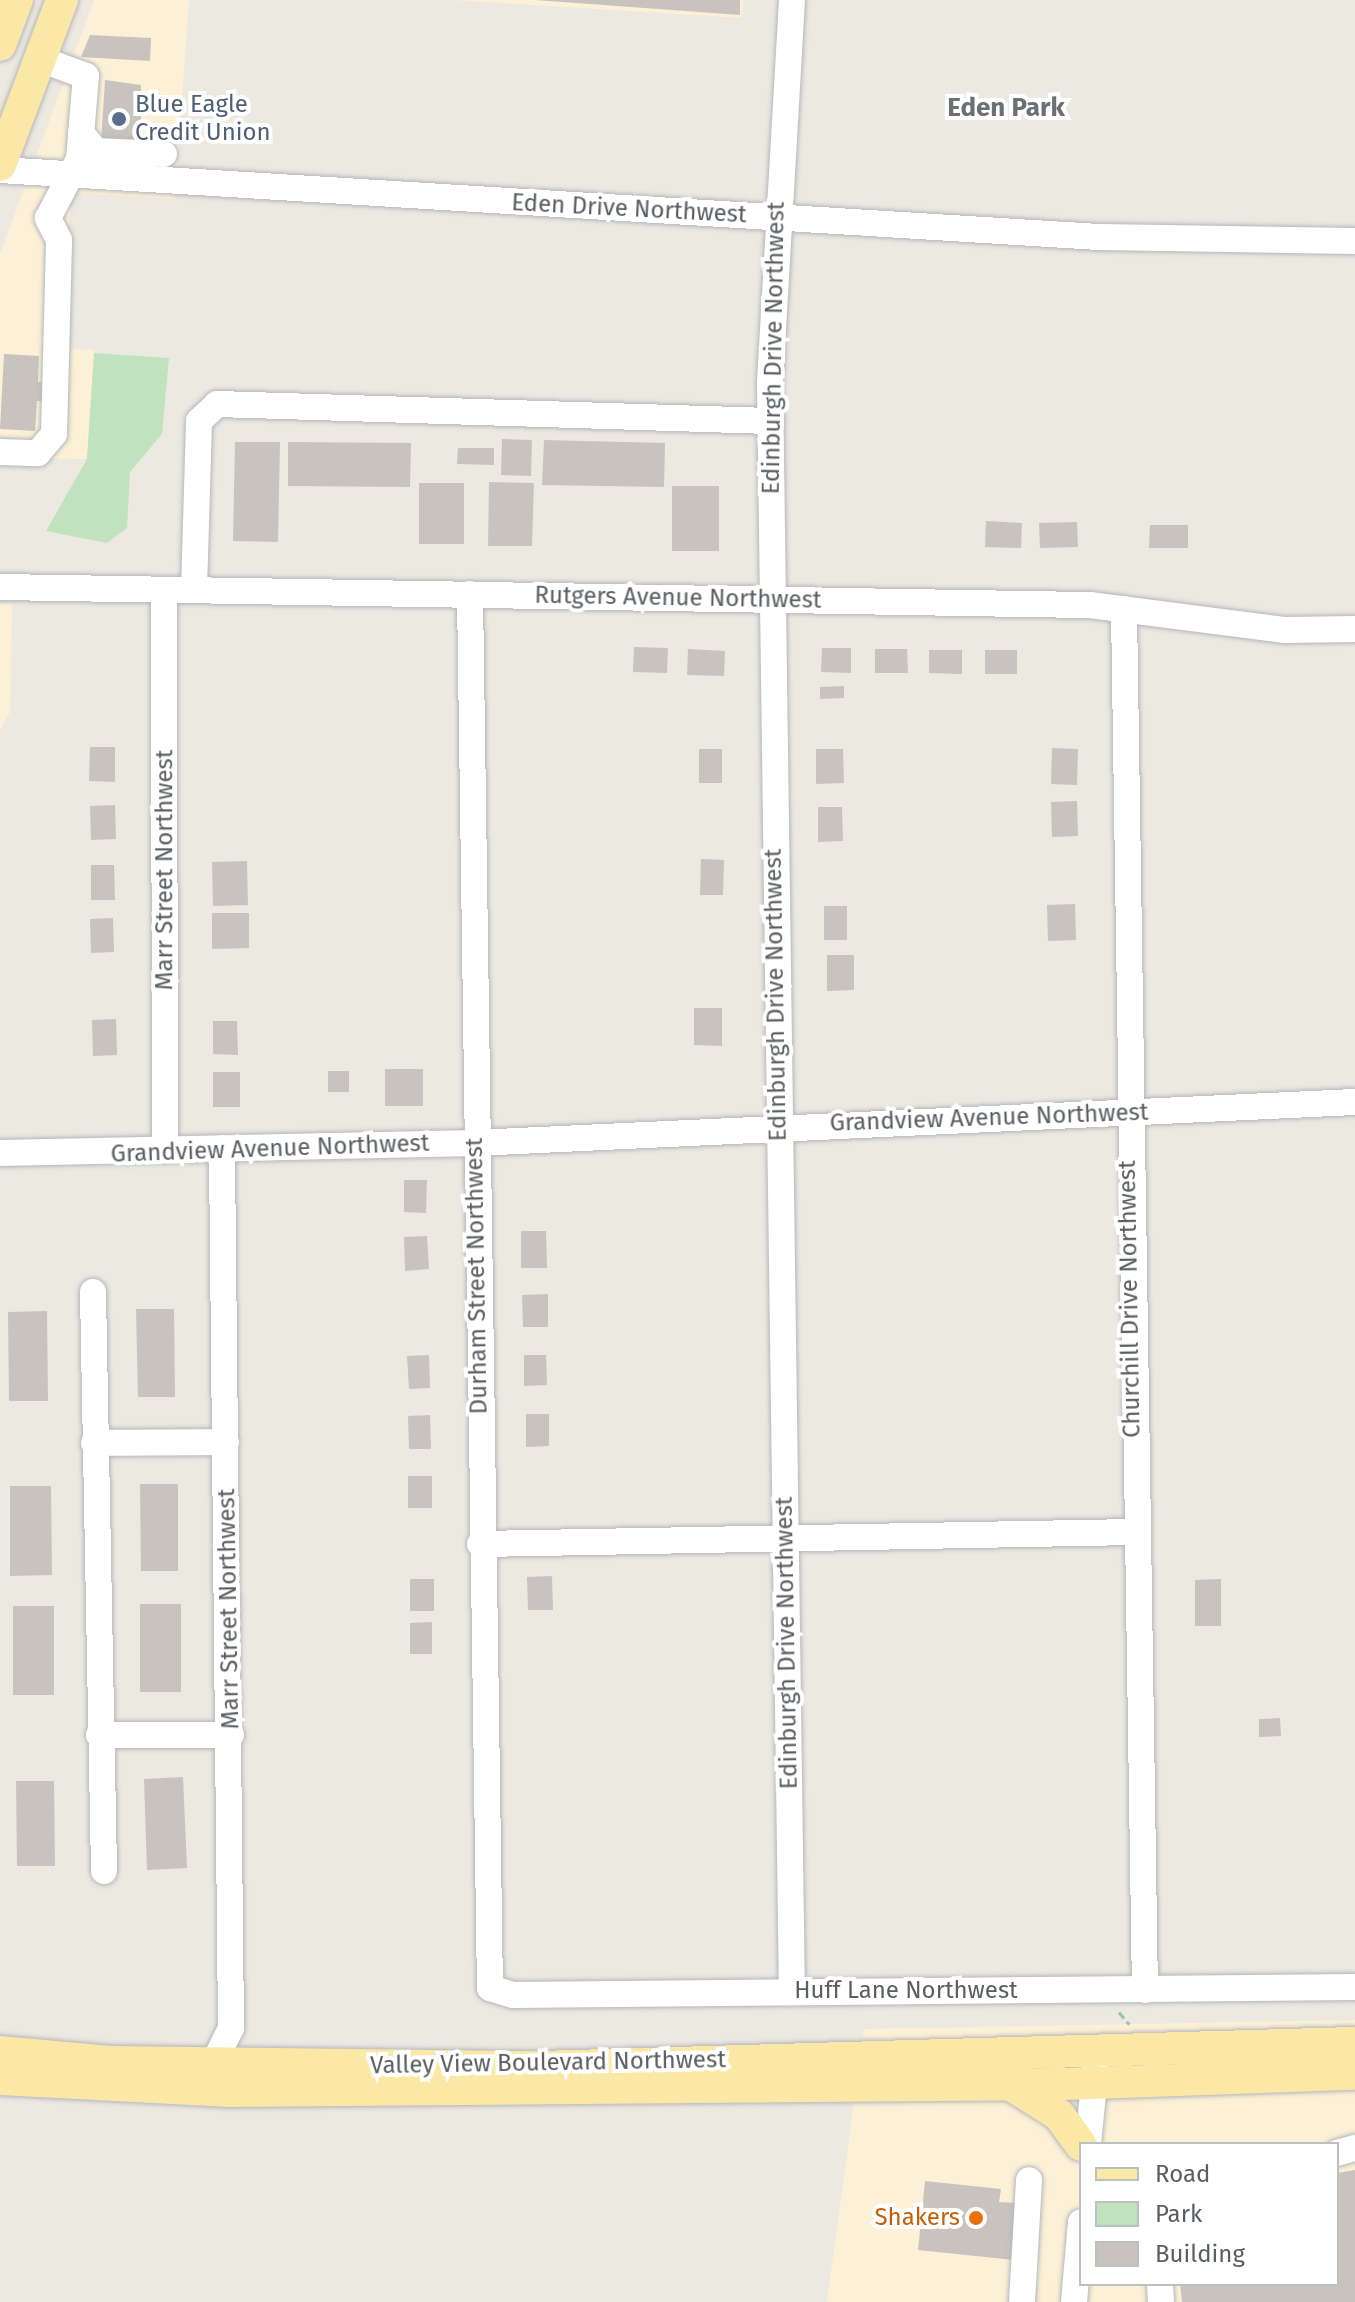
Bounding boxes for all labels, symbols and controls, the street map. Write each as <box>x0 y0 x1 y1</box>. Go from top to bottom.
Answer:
place label: Blue Eagle Credit Union <box>135 91 271 147</box>
district label: Eden Park <box>947 92 1065 124</box>
marker: Blue Eagle Credit Union <box>110 110 128 128</box>
street label: Eden Drive Northwest <box>511 188 747 230</box>
street label: Edinburgh Drive Northwest <box>757 201 791 495</box>
street label: Rutgers Avenue Northwest <box>534 581 822 615</box>
street label: Marr Street Northwest <box>151 750 179 990</box>
street label: Edinburgh Drive Northwest <box>759 848 793 1142</box>
street label: Grandview Avenue Northwest <box>829 1098 1149 1138</box>
street label: Grandview Avenue Northwest <box>110 1129 430 1169</box>
street label: Durham Street Northwest <box>460 1137 494 1415</box>
street label: Churchill Drive Northwest <box>1113 1160 1147 1438</box>
street label: Marr Street Northwest <box>213 1488 245 1730</box>
street label: Edinburgh Drive Northwest <box>770 1496 804 1790</box>
street label: Huff Lane Northwest <box>794 1977 1018 2005</box>
street label: Valley View Boulevard Northwest <box>370 2045 726 2081</box>
legend <box>1079 2142 1339 2286</box>
text: Road <box>1155 2160 1210 2188</box>
text: Park <box>1155 2200 1202 2228</box>
place label: Shakers <box>875 2204 960 2232</box>
marker: Shakers <box>967 2209 985 2227</box>
text: Building <box>1155 2240 1245 2268</box>

